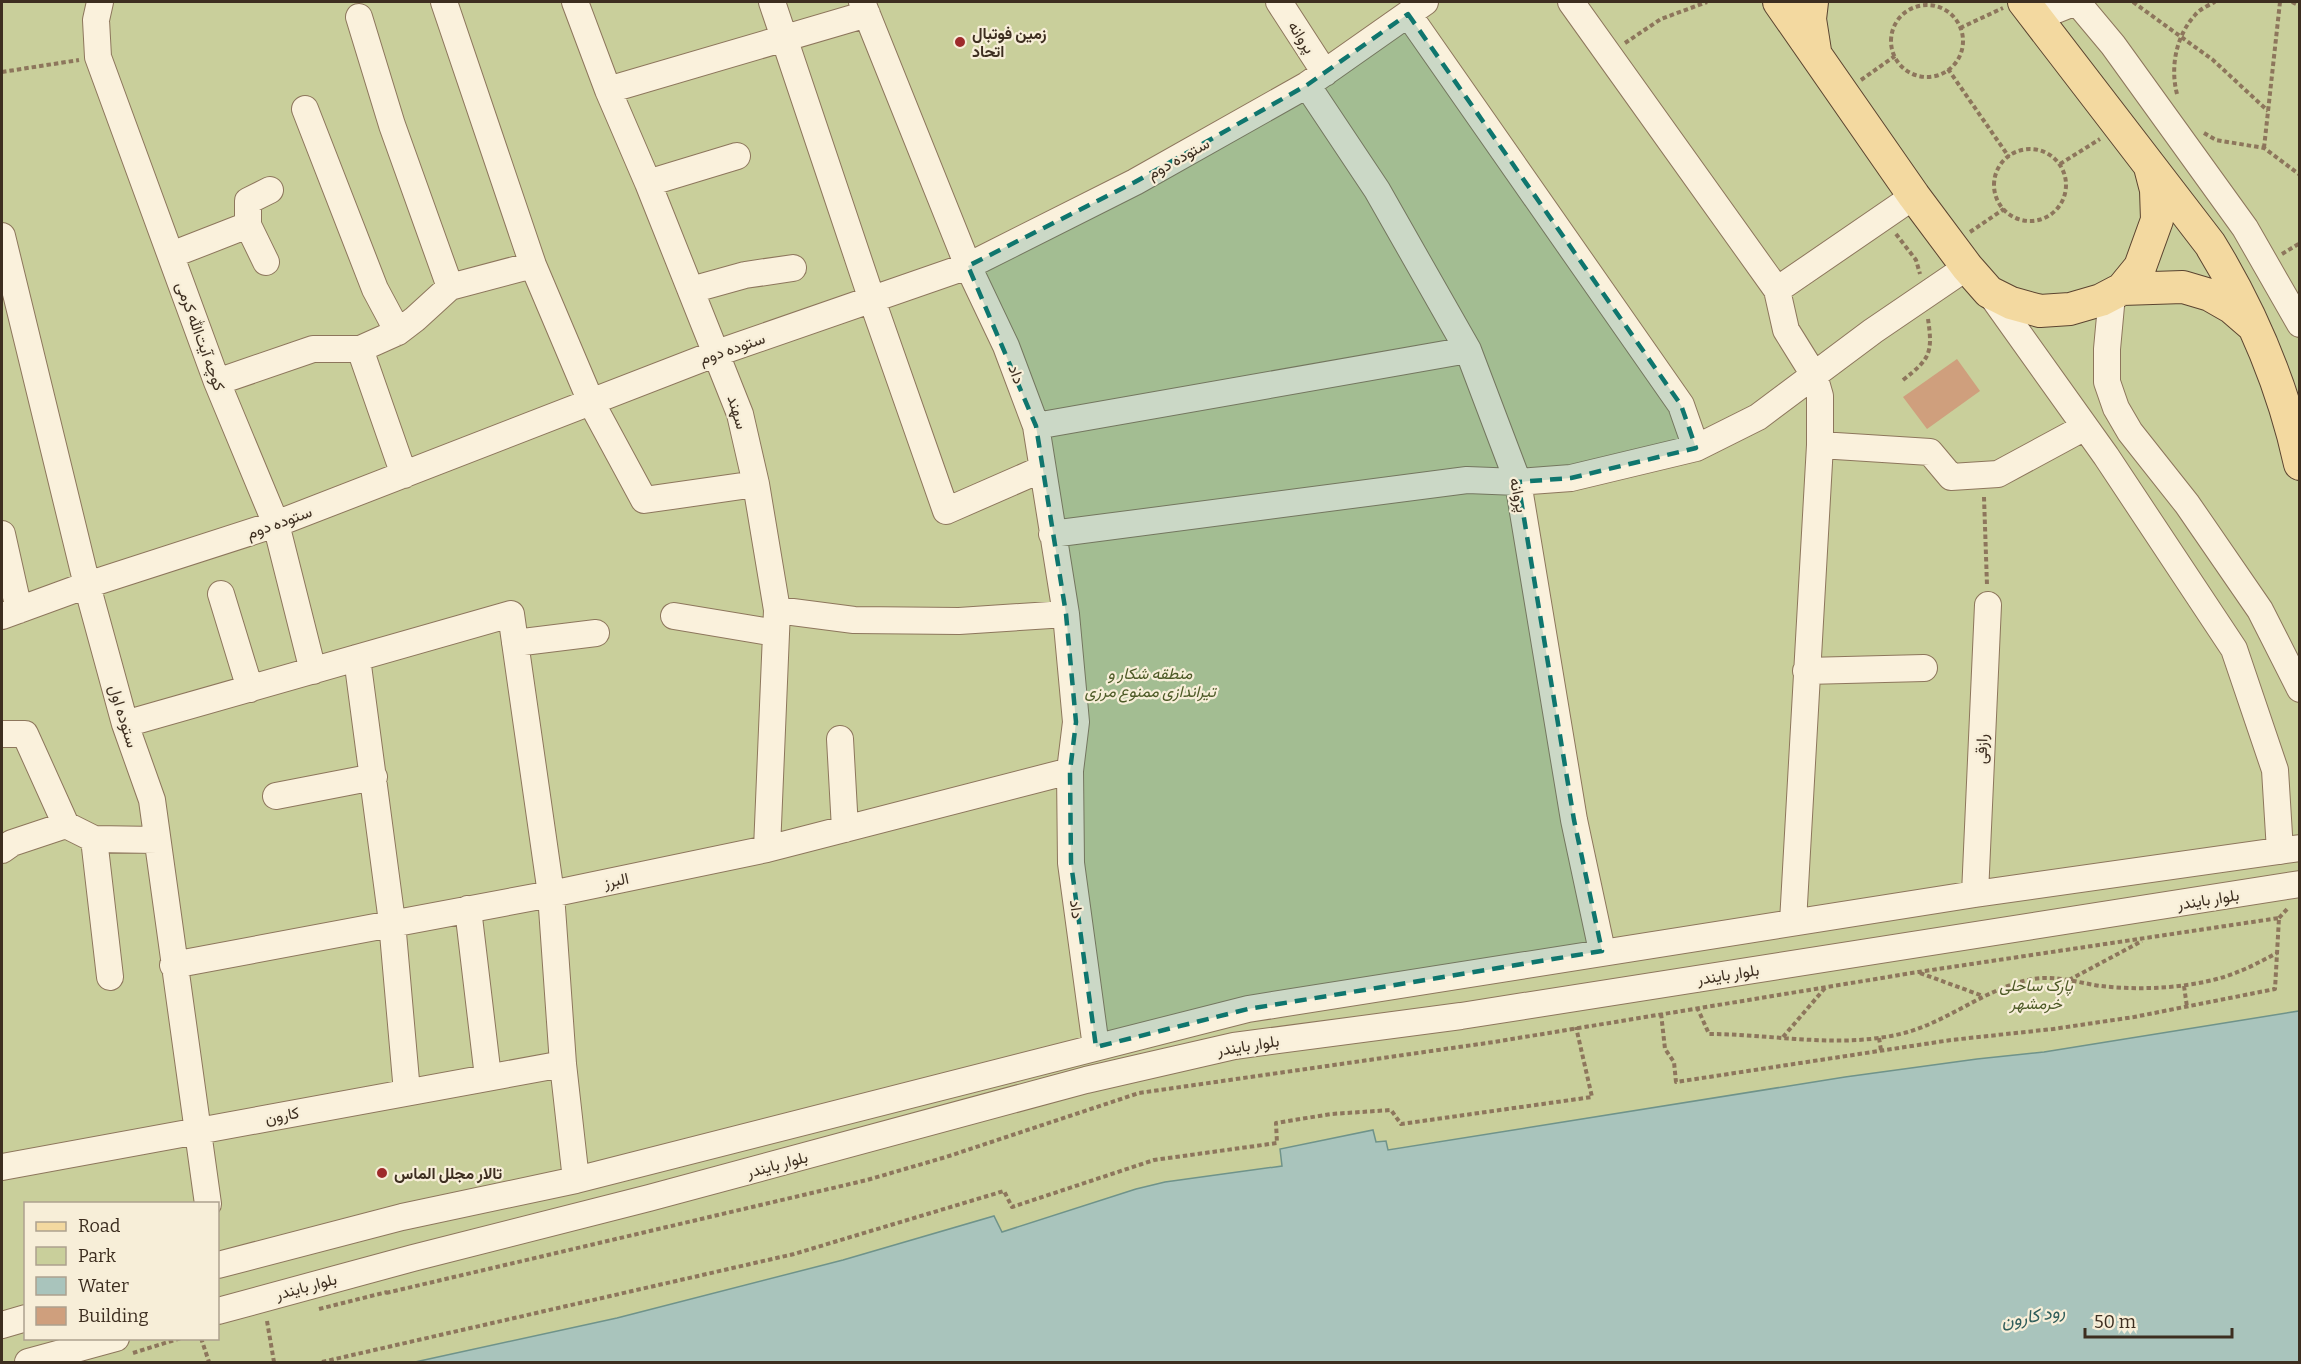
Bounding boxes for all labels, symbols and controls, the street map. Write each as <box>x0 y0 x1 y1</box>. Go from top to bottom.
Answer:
street label: پروانه <box>1282 17 1319 58</box>
place label: زمین فوتبال اتحاد <box>972 24 1047 61</box>
marker: زمین فوتبال اتحاد <box>953 35 967 49</box>
street label: ستوده دوم <box>1144 134 1213 184</box>
street label: کوچه آیت‌الله کرمی <box>170 279 229 394</box>
street label: ستوده دوم <box>697 328 768 369</box>
street label: داد <box>1004 362 1029 386</box>
street label: سهند <box>722 393 752 432</box>
street label: پروانه <box>1504 476 1531 515</box>
street label: ستوده دوم <box>244 502 315 544</box>
park label: منطقه شکار و تیراندازی ممنوع مرزی <box>1084 664 1218 703</box>
street label: ستوده اول <box>104 682 142 750</box>
street label: رازقی <box>1971 734 1993 764</box>
street label: البرز <box>601 869 631 894</box>
street label: بلوار بایندر <box>2175 885 2241 915</box>
street label: داد <box>1066 898 1087 920</box>
street label: بلوار بایندر <box>1695 960 1761 990</box>
park label: پارک ساحلی خرمشهر <box>1999 976 2074 1014</box>
street label: بلوار بایندر <box>1215 1031 1281 1061</box>
street label: کارون <box>263 1103 301 1129</box>
street label: بلوار بایندر <box>743 1147 810 1183</box>
place label: تالار مجلل الماس <box>394 1164 502 1184</box>
marker: تالار مجلل الماس <box>375 1166 389 1180</box>
legend <box>24 1202 219 1340</box>
text: Road <box>78 1215 121 1237</box>
text: Park <box>78 1245 117 1267</box>
street label: بلوار بایندر <box>272 1269 339 1305</box>
text: Water <box>78 1275 129 1297</box>
water label: رود کارون <box>1999 1300 2067 1332</box>
scale bar <box>2085 1301 2232 1339</box>
text: Building <box>78 1305 149 1327</box>
text: 50 m <box>2094 1311 2136 1333</box>

